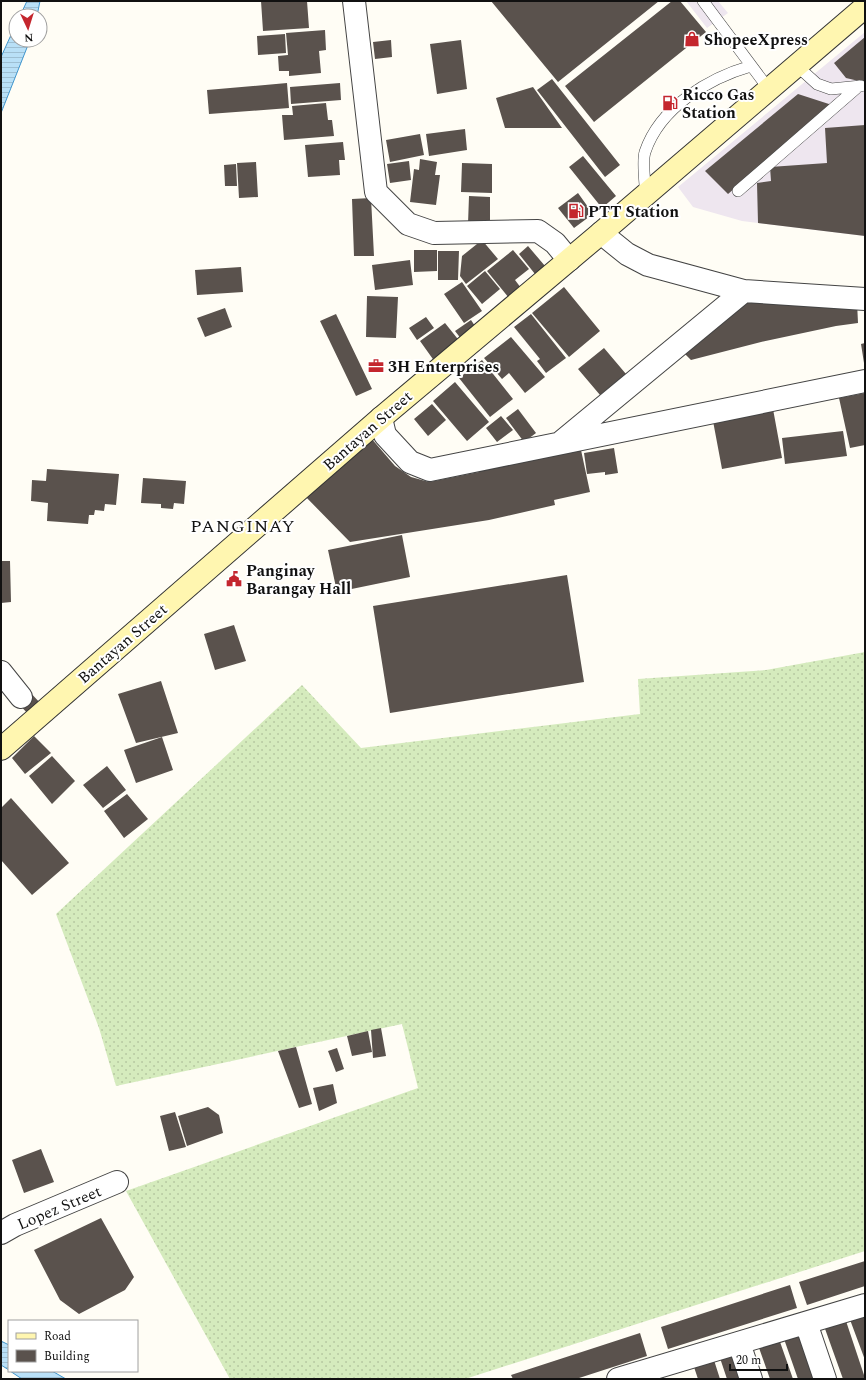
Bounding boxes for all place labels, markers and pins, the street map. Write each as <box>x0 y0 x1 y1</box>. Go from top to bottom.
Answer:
place label: ShopeeXpress <box>704 28 808 52</box>
shop icon: ShopeeXpress <box>683 30 701 48</box>
place label: Ricco Gas Station <box>682 83 754 125</box>
fuel station icon: Ricco Gas Station <box>661 94 679 112</box>
place label: PTT Station <box>588 200 679 224</box>
fuel station icon: PTT Station <box>567 202 585 220</box>
place label: 3H Enterprises <box>388 355 499 379</box>
office icon: 3H Enterprises <box>367 357 385 375</box>
place label: Panginay Barangay Hall <box>246 559 351 601</box>
public building icon: Panginay Barangay Hall <box>225 570 243 588</box>

